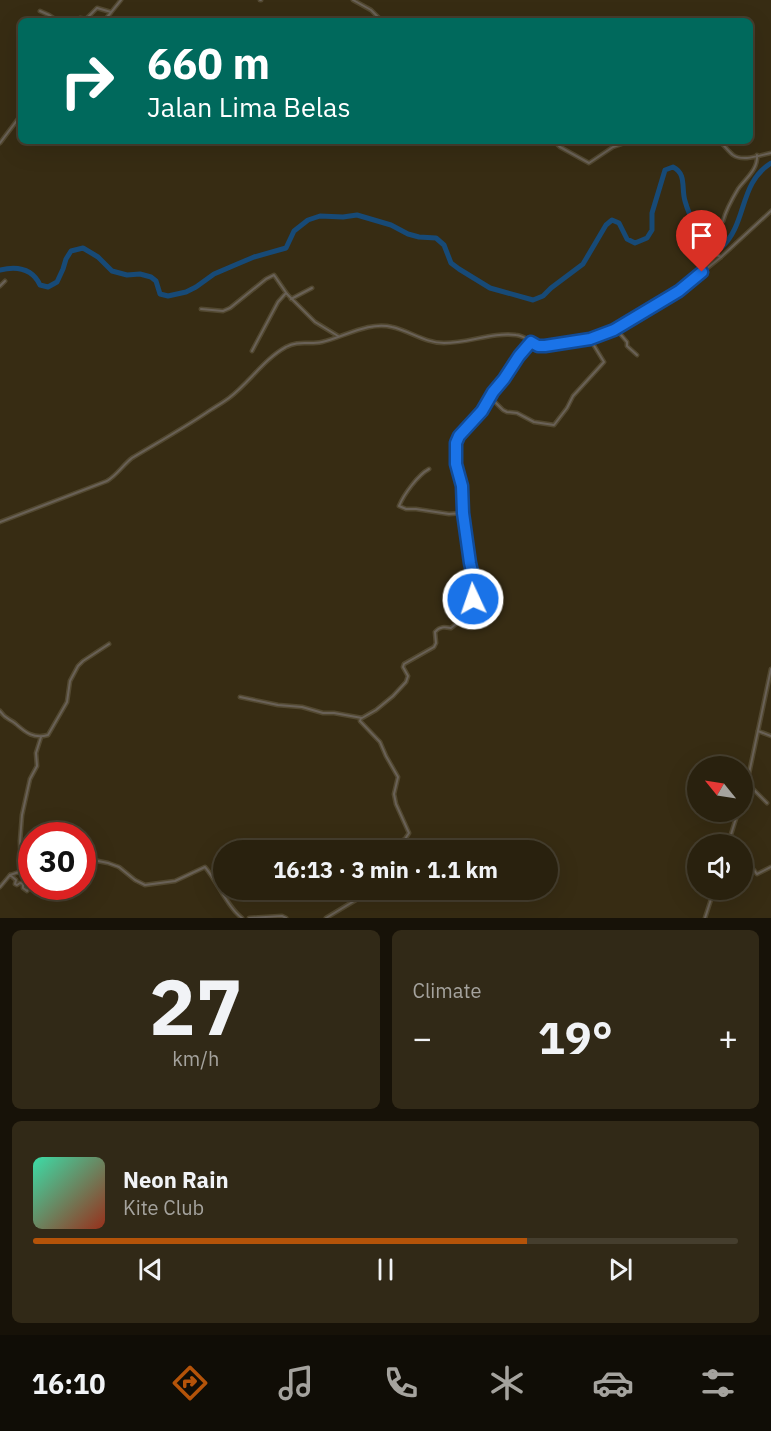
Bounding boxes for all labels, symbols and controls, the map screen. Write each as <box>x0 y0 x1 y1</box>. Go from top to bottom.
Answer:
text: 660 m <box>147 36 270 91</box>
icon: right <box>48 42 126 120</box>
text: Jalan Lima Belas <box>147 89 351 124</box>
pin <box>676 210 727 272</box>
icon: arrive <box>685 219 718 252</box>
position arrow <box>441 567 505 631</box>
north arrow <box>687 756 753 822</box>
map controls <box>687 756 753 900</box>
speed limit sign: 30 <box>18 822 96 900</box>
button: sound <box>687 834 753 900</box>
text: 16:13 · 3 min · 1.1 km <box>273 855 498 884</box>
text: 27 <box>149 955 243 1056</box>
text: Climate <box>413 977 481 1004</box>
text: 19° <box>538 1008 613 1066</box>
text: − <box>413 1016 432 1059</box>
text: + <box>718 1016 738 1059</box>
text: km/h <box>172 1045 219 1072</box>
text: Neon Rain <box>123 1165 229 1194</box>
text: Kite Club <box>123 1194 204 1221</box>
icon: previous <box>134 1253 167 1286</box>
icon: pause <box>369 1253 402 1286</box>
icon: next <box>604 1253 637 1286</box>
icon: directions <box>169 1362 211 1404</box>
icon: music <box>275 1362 317 1404</box>
icon: phone <box>380 1362 422 1404</box>
icon: climate <box>486 1362 528 1404</box>
icon: car <box>592 1362 634 1404</box>
icon: filters <box>697 1362 739 1404</box>
text: 16:10 <box>32 1366 106 1401</box>

